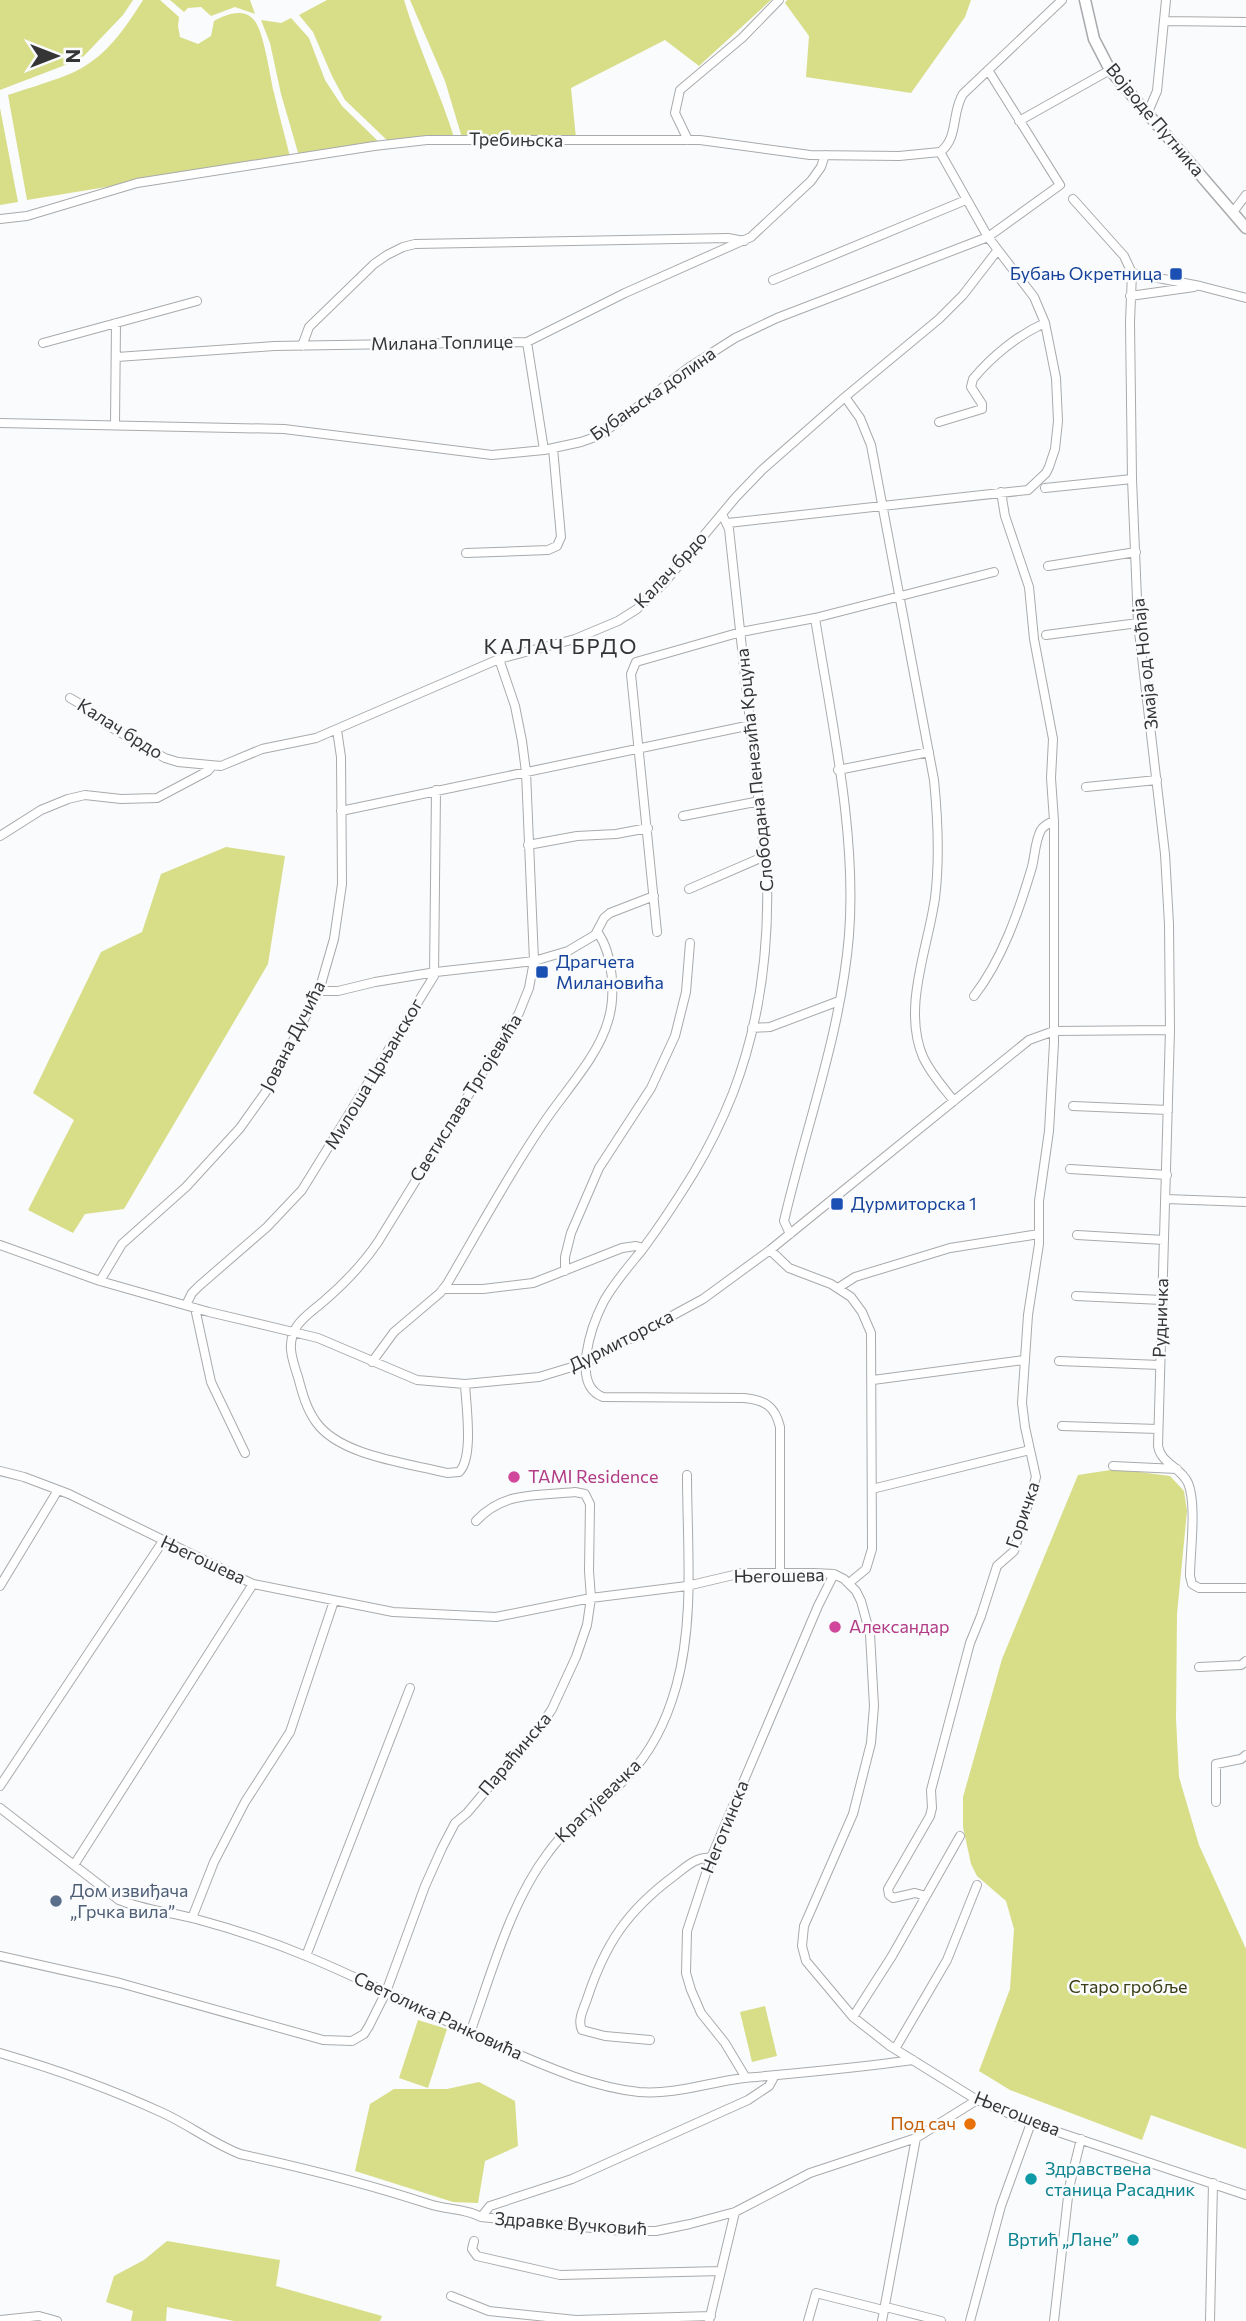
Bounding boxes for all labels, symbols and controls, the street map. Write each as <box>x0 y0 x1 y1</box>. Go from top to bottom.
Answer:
north arrow <box>21 21 91 91</box>
text: N <box>62 49 85 63</box>
street label: Војводе Путника <box>1102 58 1210 181</box>
street label: Требињска <box>469 127 563 151</box>
place label: Бубањ Окретница <box>1010 262 1162 284</box>
marker: Бубањ Окретница <box>1168 266 1184 282</box>
street label: Милана Топлице <box>371 330 513 354</box>
street label: Бубањска долина <box>585 342 719 445</box>
street label: Калач брдо <box>629 526 711 612</box>
street label: Змаја од Ноћаја <box>1126 597 1162 731</box>
district label: КАЛАЧ БРДО <box>484 633 638 658</box>
street label: Слободана Пенезића Крцуна <box>730 647 778 893</box>
street label: Калач брдо <box>74 693 167 763</box>
place label: Драгчета Милановића <box>556 950 664 993</box>
marker: Драгчета Милановића <box>534 964 550 980</box>
street label: Јована Дучића <box>255 977 329 1094</box>
street label: Милоша Црњанског <box>319 994 427 1153</box>
street label: Светислава Тргојевића <box>404 1009 526 1185</box>
place label: Дурмиторска 1 <box>851 1192 977 1214</box>
marker: Дурмиторска 1 <box>829 1196 845 1212</box>
street label: Рудничка <box>1148 1278 1172 1358</box>
street label: Дурмиторска <box>565 1304 677 1376</box>
place label: TAMI Residence <box>528 1465 658 1487</box>
marker: TAMI Residence <box>506 1469 522 1485</box>
street label: Горичка <box>1000 1479 1044 1551</box>
street label: Његошева <box>158 1530 249 1588</box>
street label: Његошева <box>733 1563 825 1587</box>
place label: Александар <box>849 1615 949 1637</box>
marker: Александар <box>827 1619 843 1635</box>
street label: Параћинска <box>473 1707 555 1799</box>
street label: Крагујевачка <box>550 1754 645 1847</box>
street label: Неготинска <box>695 1777 753 1876</box>
place label: Дом извиђача „Грчка вила” <box>70 1879 188 1922</box>
marker: Дом извиђача „Грчка вила” <box>48 1893 64 1909</box>
street label: Светолика Ранковића <box>350 1966 526 2064</box>
park label: Старо гробље <box>1068 1975 1188 1997</box>
street label: Његошева <box>971 2086 1064 2140</box>
place label: Под сач <box>890 2112 956 2134</box>
marker: Под сач <box>962 2116 978 2132</box>
place label: Здравствена станица Расадник <box>1045 2157 1195 2200</box>
marker: Здравствена станица Расадник <box>1023 2171 1039 2187</box>
street label: Здравке Вучковић <box>494 2207 648 2239</box>
place label: Вртић „Лане” <box>1008 2228 1119 2250</box>
marker: Вртић „Лане” <box>1125 2232 1141 2248</box>

